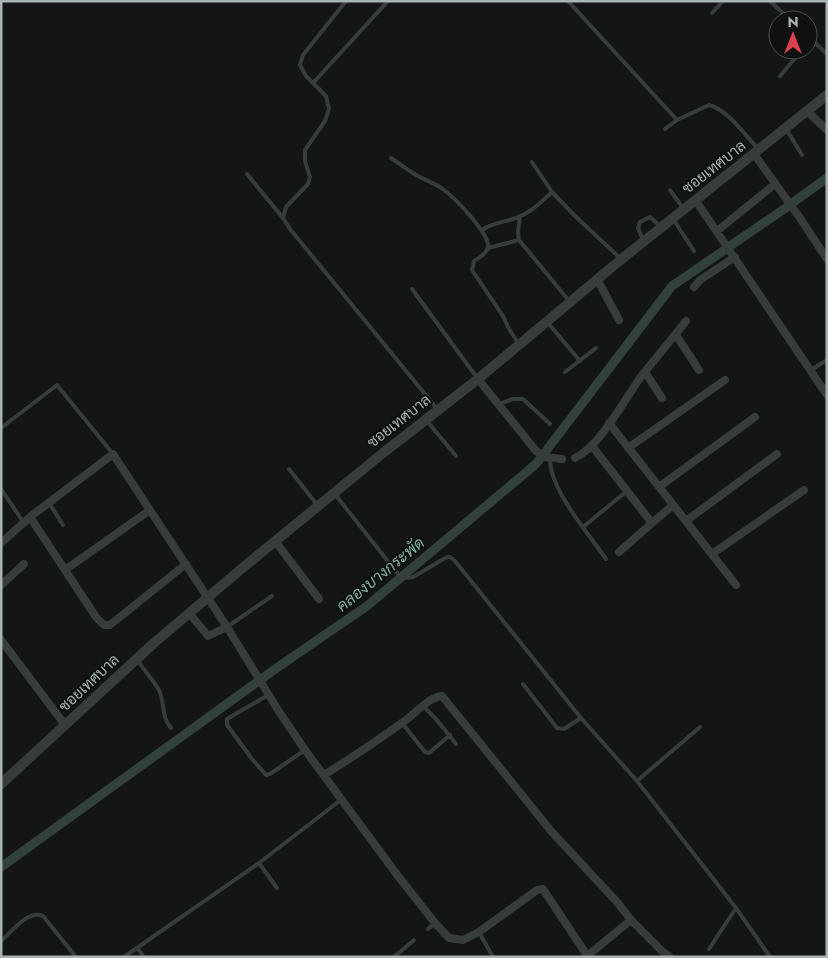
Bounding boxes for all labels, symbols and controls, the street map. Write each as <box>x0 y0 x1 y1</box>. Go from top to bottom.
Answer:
north arrow <box>768 10 818 60</box>
text: N <box>787 12 799 32</box>
street label: ซอยเทศบาล <box>677 135 751 199</box>
street label: ซอยเทศบาล <box>362 389 436 453</box>
water label: คลองบางกระพัด <box>331 532 429 617</box>
street label: ซอยเทศบาล <box>54 649 124 717</box>

